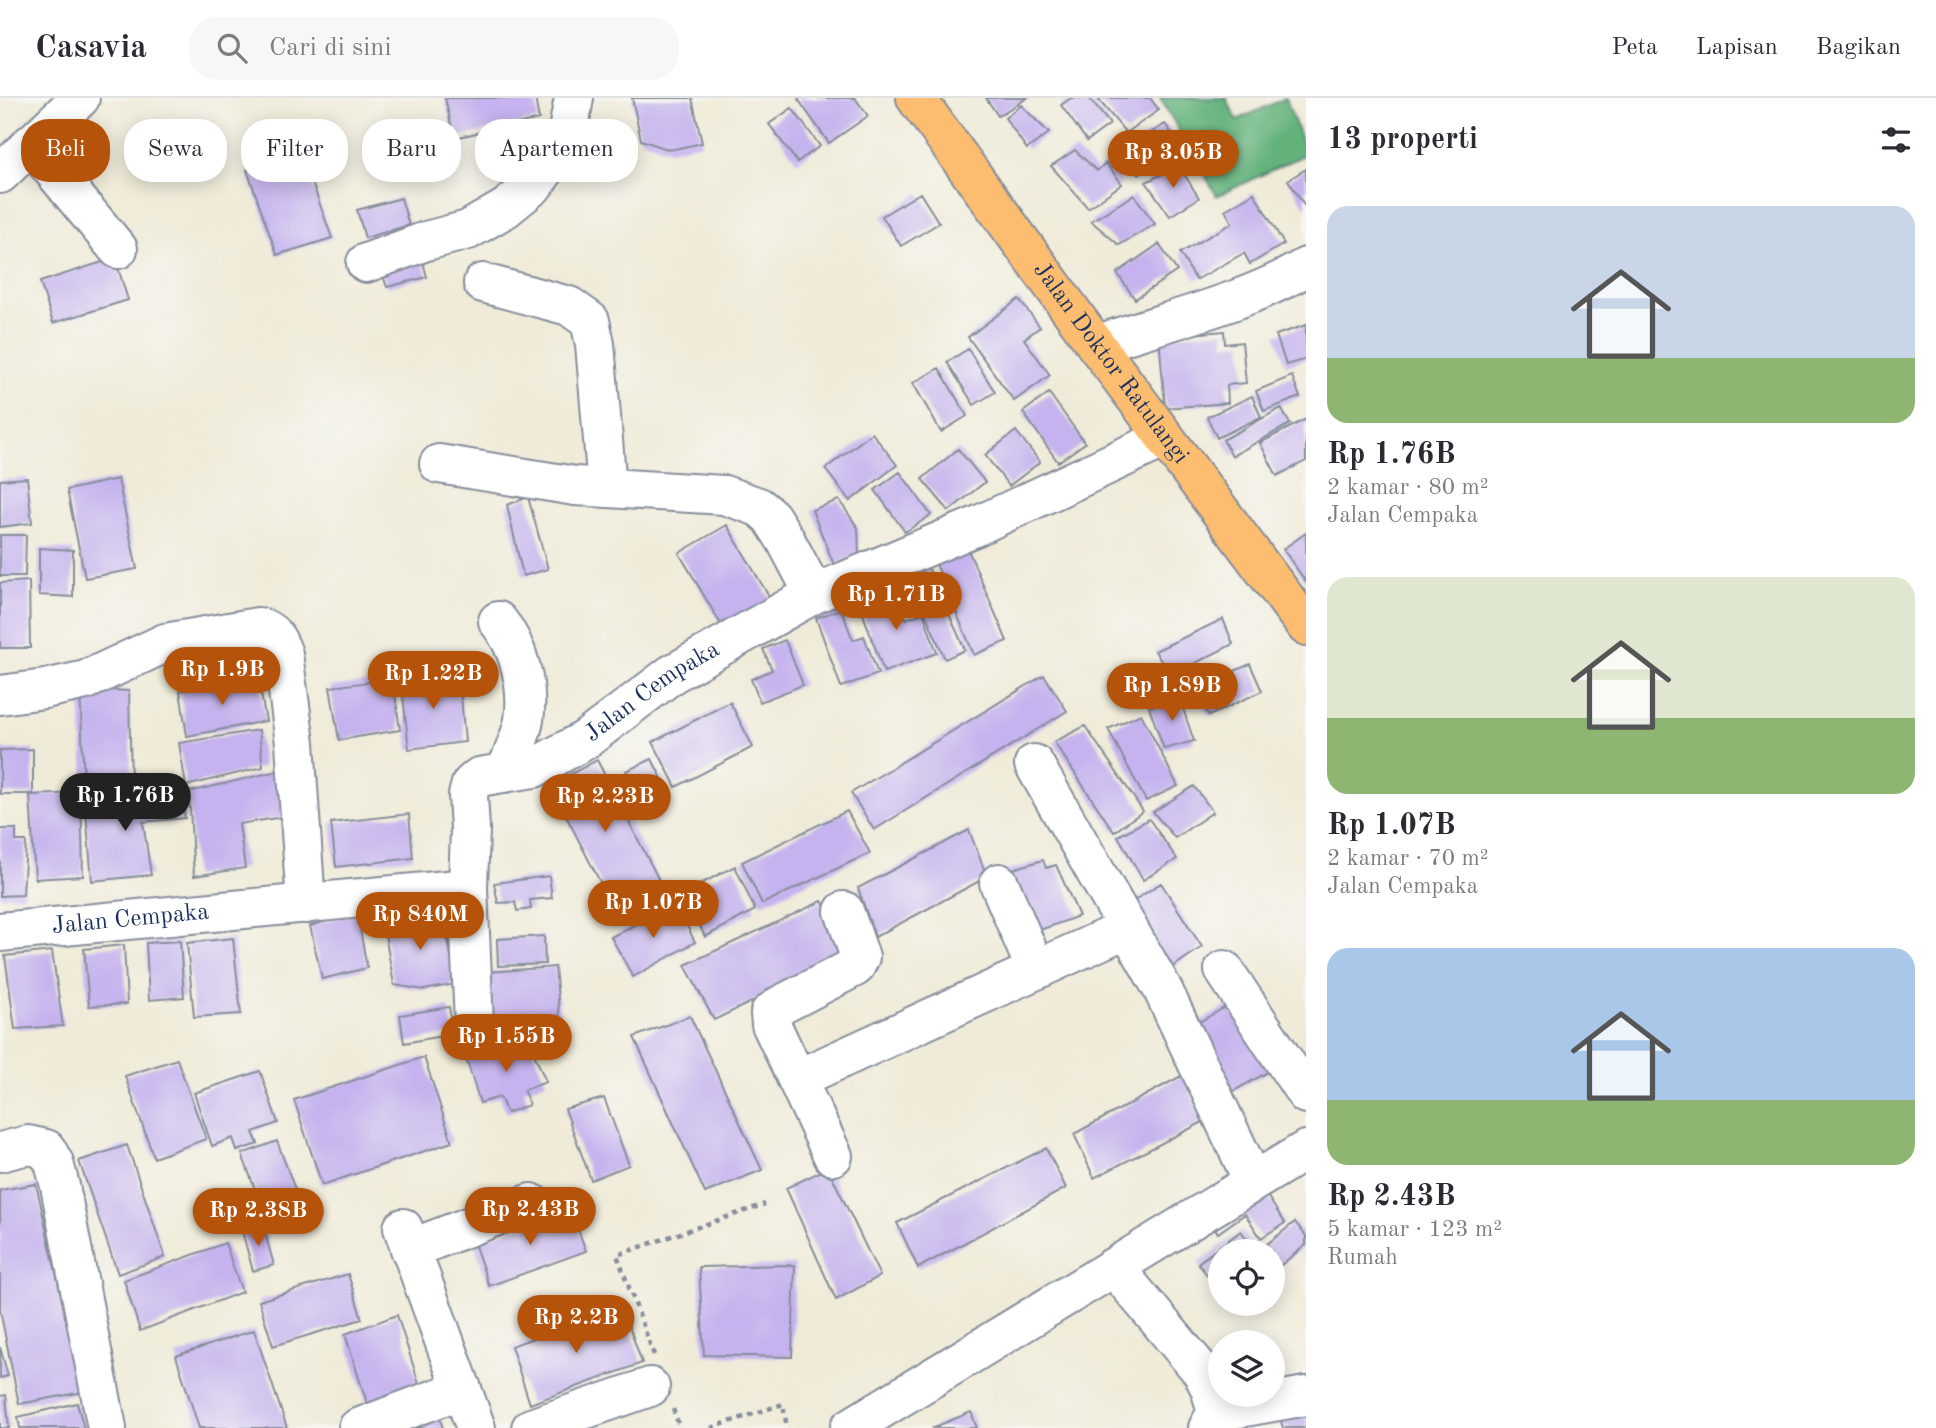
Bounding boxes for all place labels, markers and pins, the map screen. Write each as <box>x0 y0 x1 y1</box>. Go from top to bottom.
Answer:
pin: Rp 3.05B <box>1101 130 1245 190</box>
pin: Rp 1.71B <box>824 573 968 632</box>
pin: Rp 1.9B <box>157 648 287 707</box>
pin: Rp 1.22B <box>361 652 505 711</box>
pin: Rp 1.89B <box>1100 664 1244 723</box>
pin: Rp 1.76B <box>53 774 197 833</box>
pin: Rp 2.23B <box>533 774 677 834</box>
pin: Rp 1.07B <box>581 880 725 940</box>
pin: Rp 840M <box>355 892 485 952</box>
pin: Rp 1.55B <box>434 1014 578 1074</box>
pin: Rp 2.38B <box>186 1188 330 1248</box>
pin: Rp 2.43B <box>458 1188 602 1247</box>
pin: Rp 2.2B <box>511 1296 641 1355</box>

